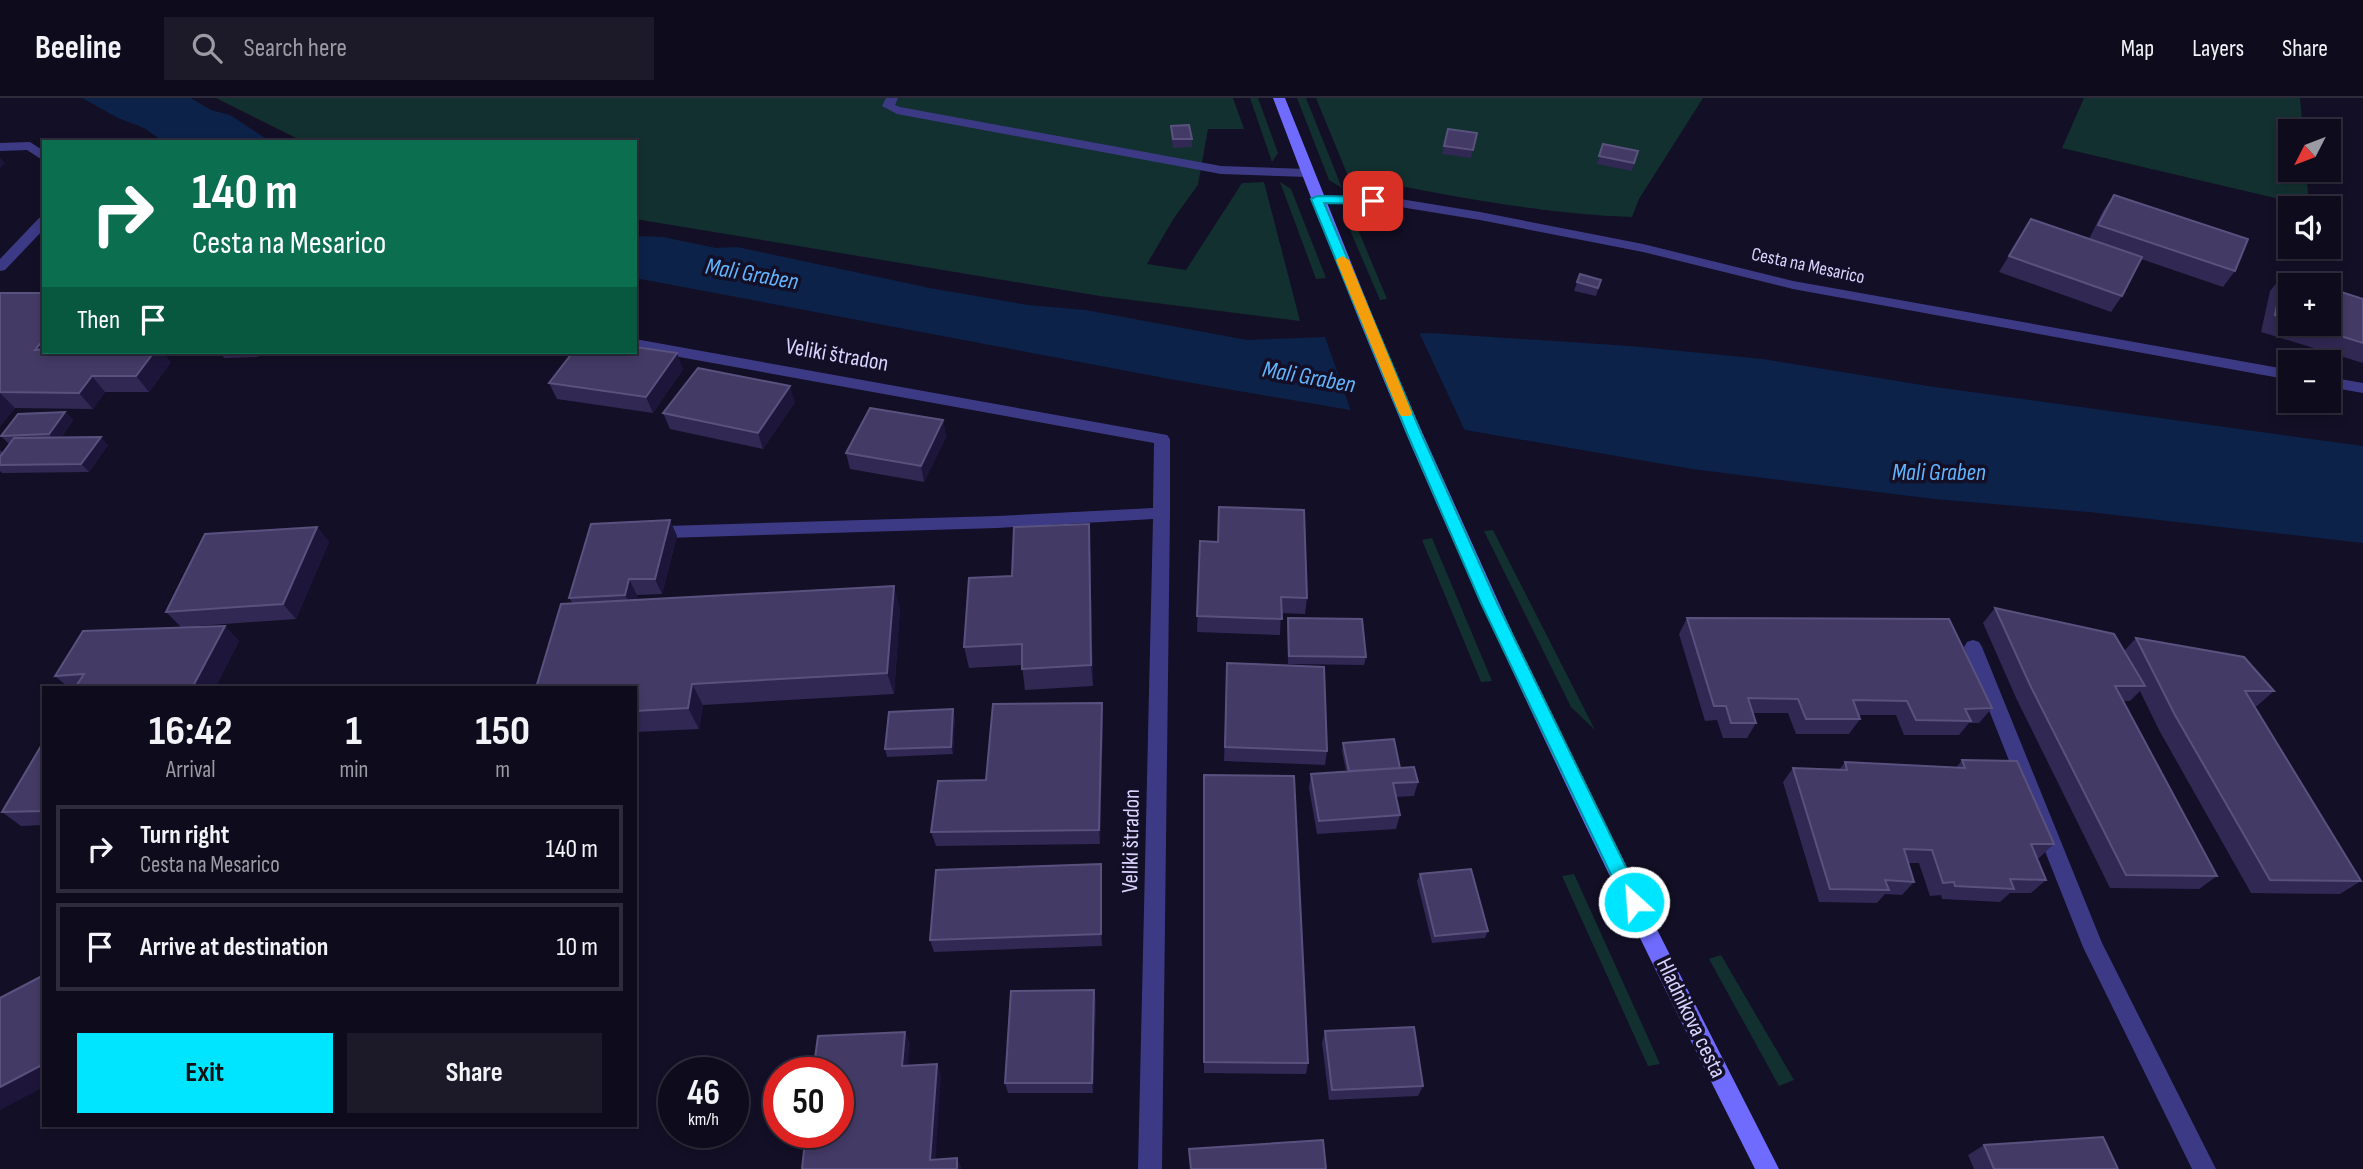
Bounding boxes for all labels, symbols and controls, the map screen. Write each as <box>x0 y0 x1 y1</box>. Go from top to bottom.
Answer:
search box <box>164 17 654 80</box>
text: Beeline <box>35 28 122 68</box>
icon: search <box>188 29 226 67</box>
text: Search here <box>244 33 347 64</box>
text: Map <box>2121 34 2154 63</box>
text: Layers <box>2192 34 2244 63</box>
text: Share <box>2282 34 2328 63</box>
north arrow <box>2278 119 2342 182</box>
map controls <box>2278 119 2341 413</box>
text: 140 m <box>192 164 298 223</box>
icon: right <box>77 168 168 259</box>
pin <box>1343 171 1403 231</box>
icon: arrive <box>1354 182 1392 220</box>
button: sound <box>2278 196 2341 259</box>
text: Cesta na Mesarico <box>192 224 386 263</box>
street label: Cesta na Mesarico <box>1749 243 1867 289</box>
water label: Mali Graben <box>703 252 801 296</box>
button: + <box>2278 273 2341 336</box>
icon: arrive <box>134 301 172 339</box>
text: Then <box>77 305 120 336</box>
street label: Veliki štradon <box>783 332 891 378</box>
button: − <box>2278 350 2341 413</box>
water label: Mali Graben <box>1260 355 1358 399</box>
water label: Mali Graben <box>1892 458 1986 487</box>
text: 16:42 <box>149 706 233 757</box>
text: 1 <box>346 706 362 757</box>
text: 150 <box>475 706 530 757</box>
text: Arrival <box>166 756 215 784</box>
text: min <box>339 756 368 784</box>
text: m <box>495 756 510 784</box>
street label: Veliki štradon <box>1116 789 1146 893</box>
text: Turn right <box>140 820 229 851</box>
icon: right <box>81 830 119 868</box>
text: 140 m <box>546 834 598 865</box>
text: Cesta na Mesarico <box>140 851 280 879</box>
position arrow <box>1597 865 1671 939</box>
icon: arrive <box>81 928 119 966</box>
text: Arrive at destination <box>140 932 328 963</box>
text: 10 m <box>556 932 598 963</box>
street label: Hladnikova cesta <box>1650 954 1732 1082</box>
button: Exit <box>77 1033 333 1113</box>
button: Share <box>347 1033 602 1113</box>
speed limit sign: 50 <box>763 1057 854 1148</box>
text: 46 <box>687 1072 720 1115</box>
text: km/h <box>688 1109 719 1130</box>

